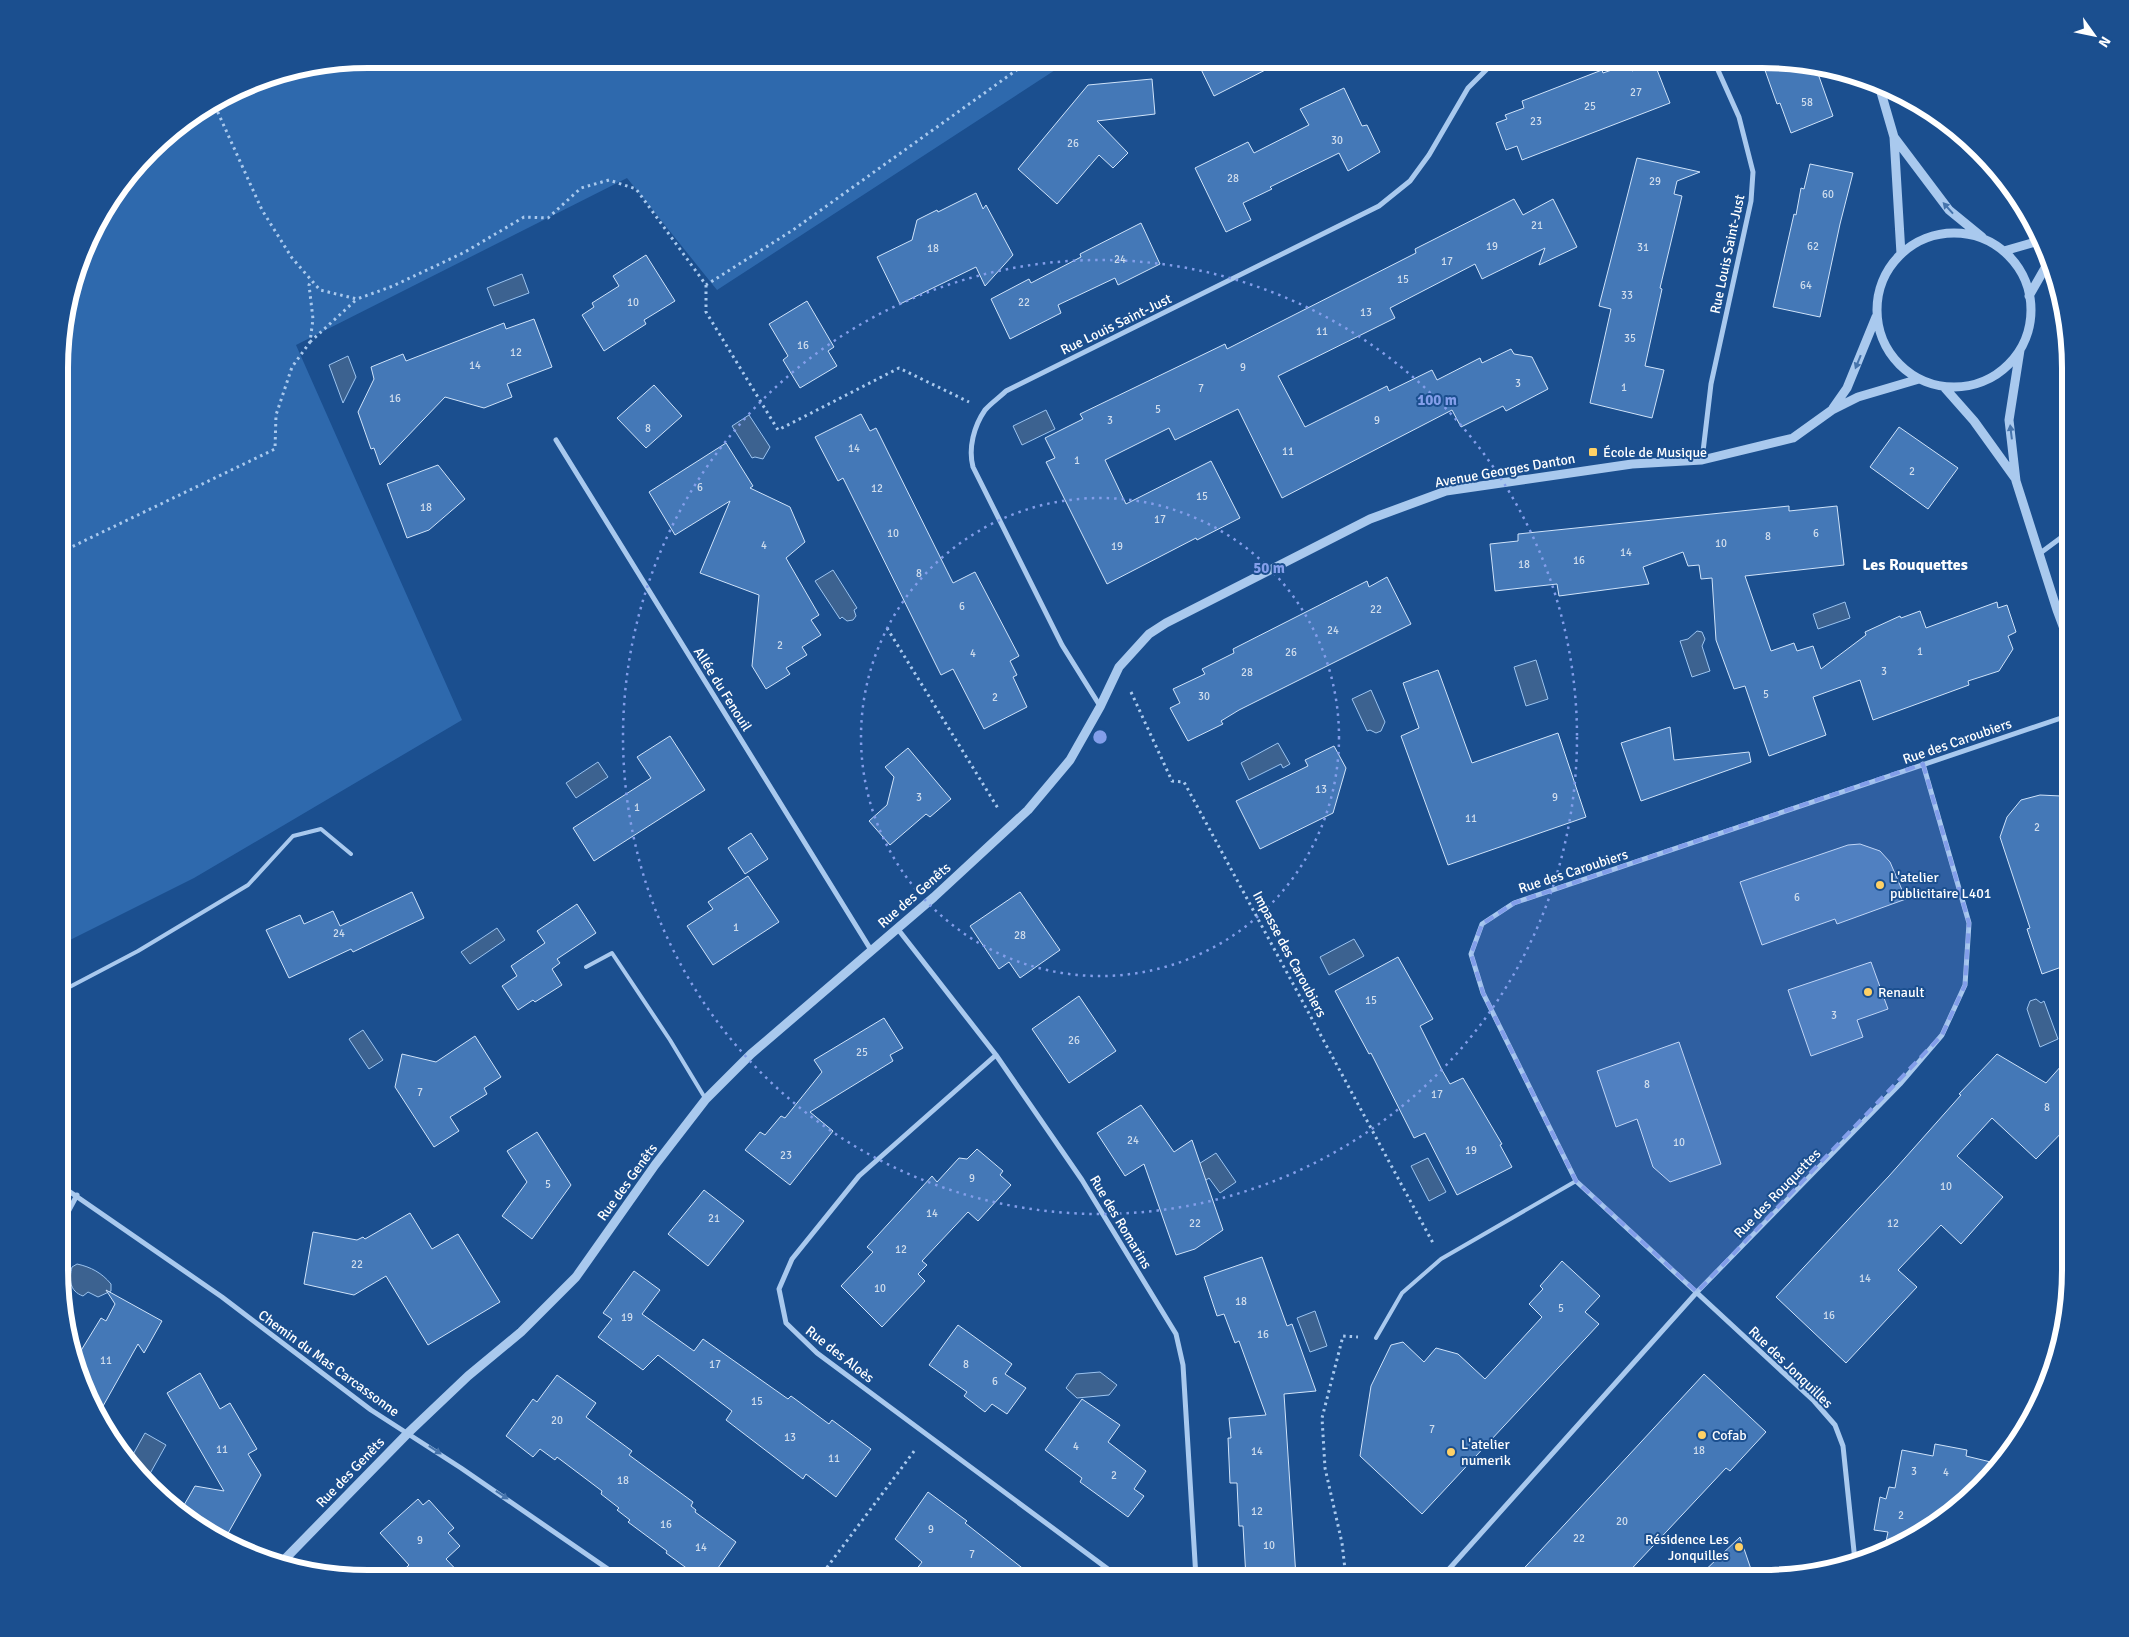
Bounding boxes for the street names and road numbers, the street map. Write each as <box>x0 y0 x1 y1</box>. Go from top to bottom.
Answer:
street label: Rue Louis Saint-Just <box>1707 193 1748 315</box>
street label: Rue Louis Saint-Just <box>1058 290 1175 359</box>
street label: Avenue Georges Danton <box>1434 450 1577 491</box>
street label: Allée du Fenouil <box>690 644 755 734</box>
street label: Rue des Caroubiers <box>1900 715 2014 768</box>
street label: Rue des Caroubiers <box>1516 846 1630 897</box>
street label: Rue des Genêts <box>874 859 954 932</box>
street label: Impasse des Caroubiers <box>1249 888 1330 1020</box>
street label: Rue des Genêts <box>594 1140 661 1224</box>
street label: Rue des Rouquettes <box>1730 1145 1824 1241</box>
street label: Rue des Romarins <box>1086 1172 1155 1272</box>
street label: Chemin du Mas Carcassonne <box>255 1306 403 1420</box>
street label: Rue des Aloès <box>802 1322 877 1386</box>
street label: Rue des Jonquilles <box>1745 1323 1836 1412</box>
street label: Rue des Genêts <box>313 1434 388 1511</box>

